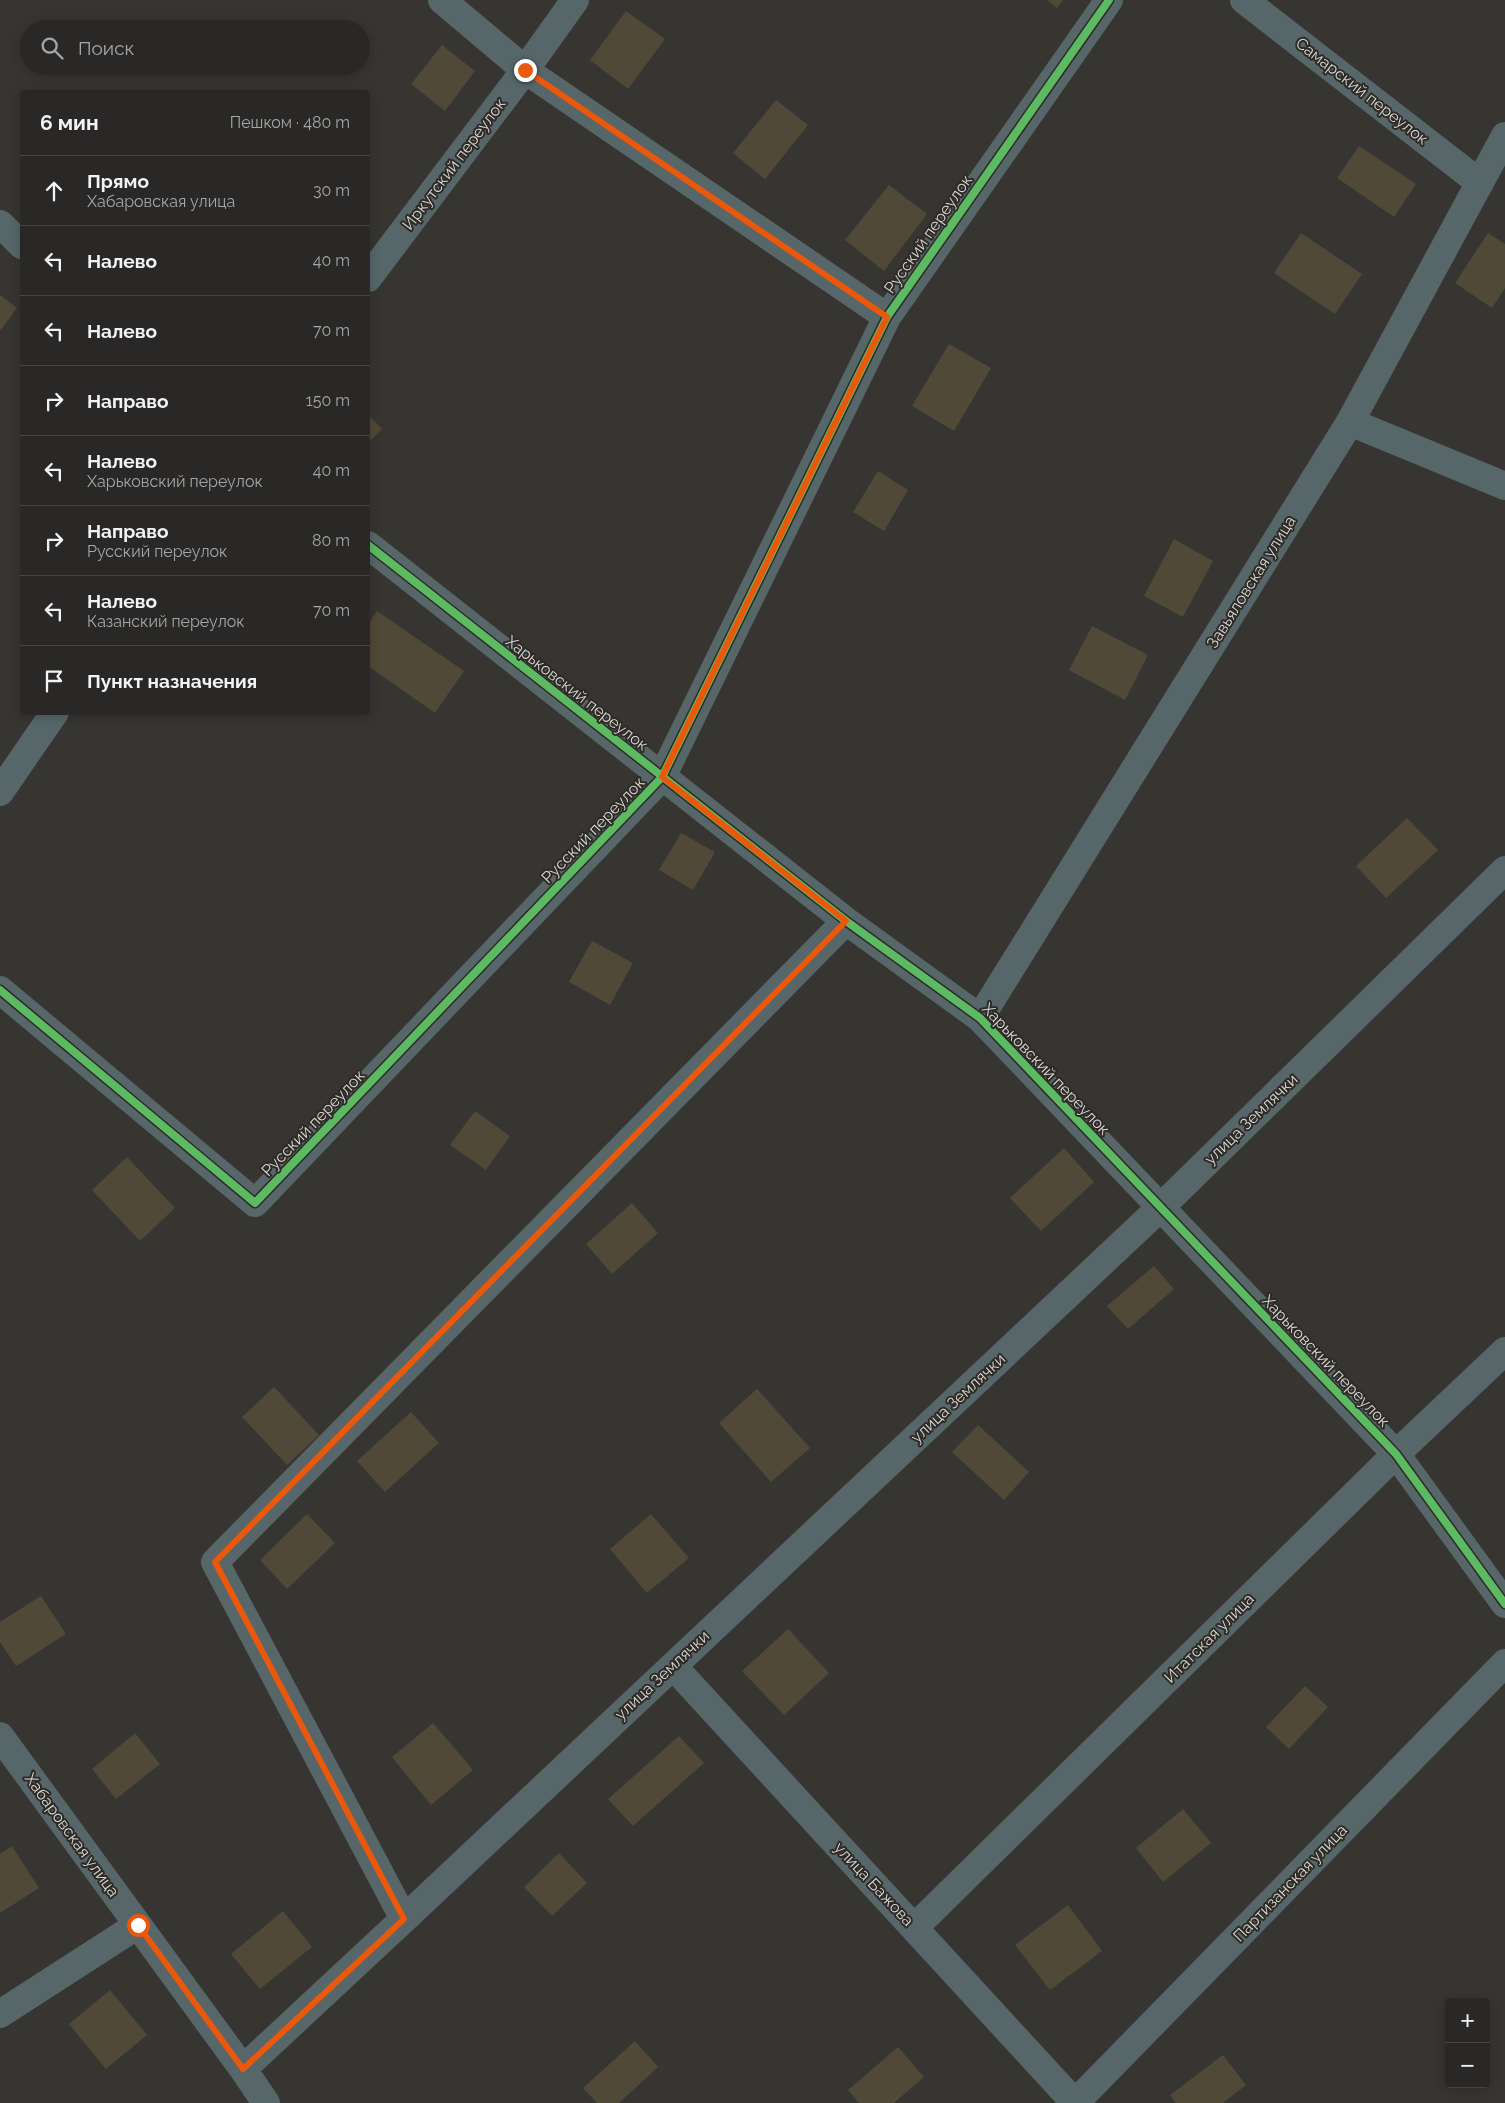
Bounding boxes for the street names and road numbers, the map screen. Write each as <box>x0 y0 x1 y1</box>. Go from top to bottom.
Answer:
street label: Самарский переулок <box>1292 33 1432 149</box>
street label: Иркутский переулок <box>398 94 510 234</box>
street label: Русский переулок <box>880 171 976 297</box>
street label: Завьяловская улица <box>1203 512 1299 652</box>
street label: Харьковский переулок <box>502 631 652 755</box>
street label: Русский переулок <box>537 773 649 887</box>
street label: Харьковский переулок <box>978 999 1114 1139</box>
street label: Русский переулок <box>257 1066 369 1180</box>
street label: улица Землячки <box>1200 1070 1302 1168</box>
street label: Харьковский переулок <box>1258 1291 1394 1431</box>
street label: улица Землячки <box>907 1349 1009 1447</box>
street label: Итатская улица <box>1160 1589 1258 1687</box>
street label: улица Землячки <box>611 1626 713 1724</box>
street label: Хабаровская улица <box>21 1769 123 1901</box>
street label: Партизанская улица <box>1229 1820 1351 1946</box>
street label: улица Бажова <box>830 1838 918 1930</box>

